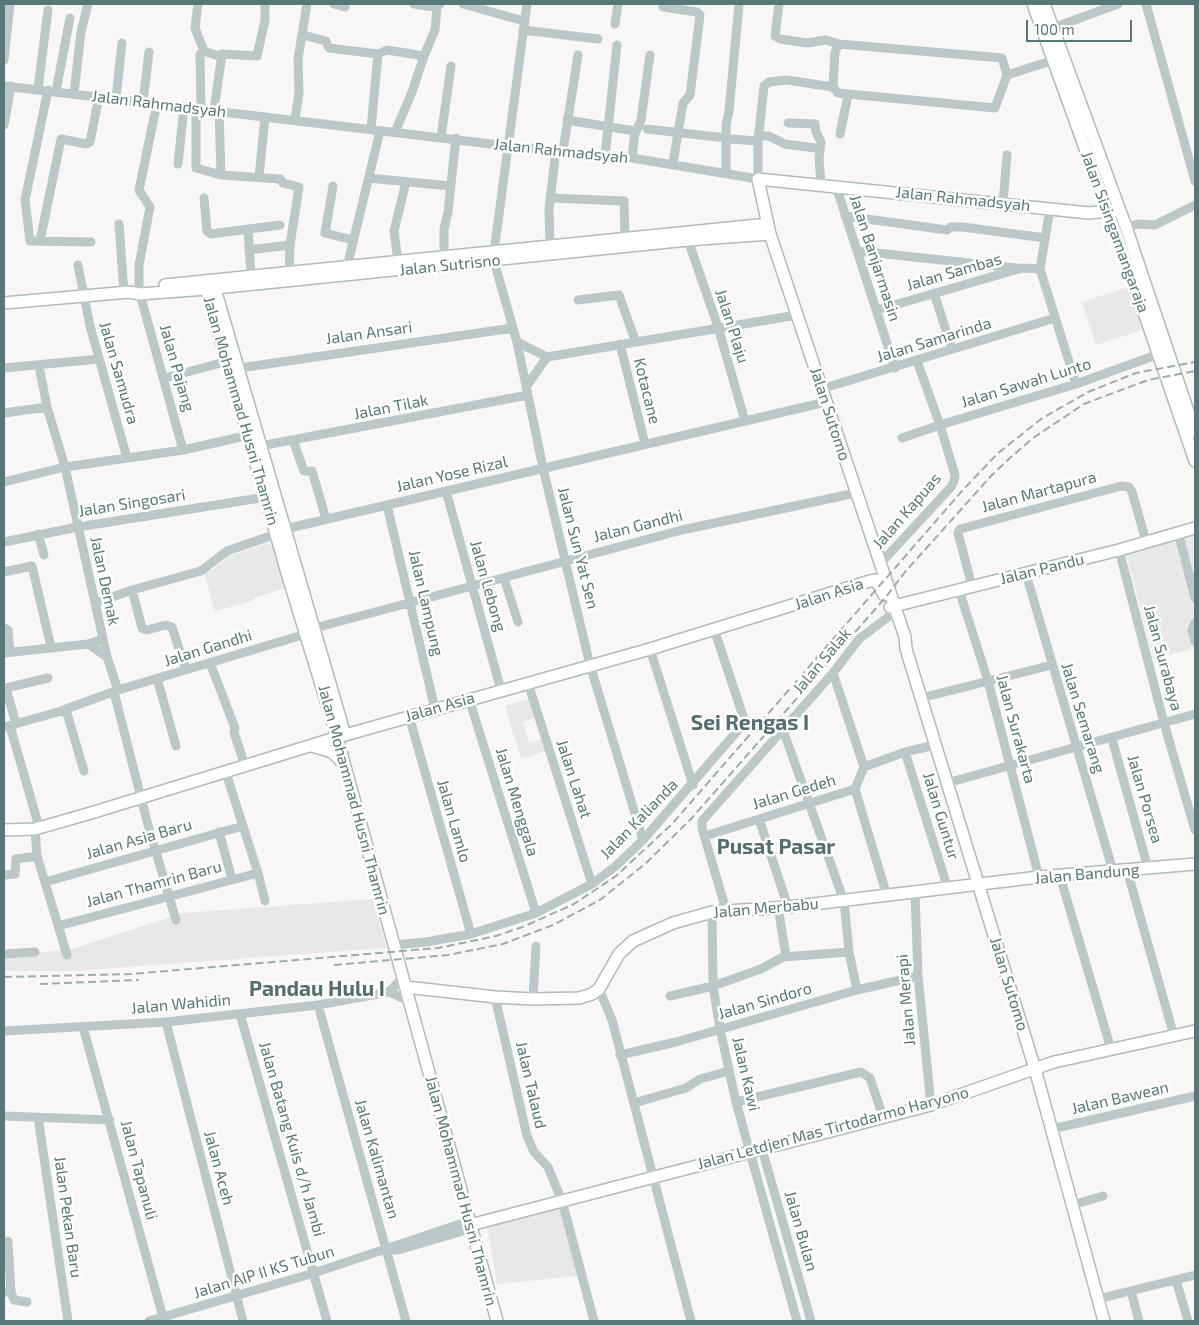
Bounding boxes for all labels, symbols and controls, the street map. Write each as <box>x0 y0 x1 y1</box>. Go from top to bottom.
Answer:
scale bar <box>1029 10 1135 42</box>
text: 100 m <box>1034 20 1075 38</box>
street label: Jalan Rahmadsyah <box>91 86 227 122</box>
street label: Jalan Rahmadsyah <box>493 134 629 168</box>
street label: Jalan Sisingamangaraja <box>1077 149 1153 315</box>
street label: Jalan Rahmadsyah <box>895 182 1031 216</box>
street label: Jalan Banjarmasin <box>845 192 905 324</box>
street label: Jalan Sambas <box>904 249 1004 295</box>
street label: Jalan Sutrisno <box>398 250 502 280</box>
street label: Jalan Plaju <box>711 287 753 365</box>
street label: Jalan Mohammad Husni Thamrin <box>199 294 283 528</box>
street label: Jalan Samarinda <box>874 313 994 367</box>
street label: Jalan Ansari <box>325 317 413 349</box>
street label: Jalan Samudra <box>95 319 143 427</box>
street label: Jalan Pajang <box>155 322 199 414</box>
street label: Jalan Sawah Lunto <box>959 354 1093 412</box>
street label: Kotacane <box>629 356 665 426</box>
street label: Jalan Sutomo <box>806 365 854 463</box>
street label: Jalan Tilak <box>352 390 430 424</box>
street label: Jalan Yose Rizal <box>394 452 510 496</box>
street label: Jalan Martapura <box>979 467 1099 517</box>
street label: Jalan Kapuas <box>869 469 945 553</box>
street label: Jalan Singosari <box>77 485 187 521</box>
street label: Jalan Sun Yat Sen <box>554 485 602 611</box>
street label: Jalan Gandhi <box>591 506 685 546</box>
street label: Jalan Demak <box>86 535 124 627</box>
street label: Jalan Lebong <box>466 538 510 634</box>
street label: Jalan Lampung <box>404 548 448 658</box>
street label: Jalan Pandu <box>998 549 1086 589</box>
street label: Jalan Asia <box>792 574 866 614</box>
street label: Jalan Surabaya <box>1140 603 1186 713</box>
street label: Jalan Salak <box>789 624 855 698</box>
street label: Jalan Gandhi <box>162 625 254 671</box>
street label: Jalan Semarang <box>1057 660 1109 776</box>
street label: Jalan Surakarta <box>992 672 1040 786</box>
street label: Jalan Mohammad Husni Thamrin <box>314 683 394 917</box>
street label: Jalan Asia <box>403 688 477 726</box>
district label: Sei Rengas I <box>691 710 809 736</box>
street label: Jalan Lahat <box>552 737 596 821</box>
street label: Jalan Menggala <box>491 745 543 859</box>
street label: Jalan Porsea <box>1123 753 1167 845</box>
street label: Jalan Gedeh <box>750 770 838 814</box>
street label: Jalan Guntur <box>919 770 963 862</box>
street label: Jalan Kalianda <box>596 775 682 863</box>
street label: Jalan Lamlo <box>433 777 475 865</box>
street label: Jalan Asia Baru <box>84 815 194 863</box>
district label: Pusat Pasar <box>717 834 835 860</box>
street label: Jalan Thamrin Baru <box>84 857 224 911</box>
street label: Jalan Bandung <box>1034 860 1140 888</box>
street label: Jalan Merbabu <box>712 894 820 922</box>
street label: Jalan Sutomo <box>986 935 1032 1033</box>
street label: Jalan Merapi <box>892 953 920 1047</box>
district label: Pandau Hulu I <box>249 976 385 1002</box>
street label: Jalan Sindoro <box>716 978 814 1024</box>
street label: Jalan Wahidin <box>130 990 232 1018</box>
street label: Jalan Kawi <box>728 1035 764 1113</box>
street label: Jalan Batang Kuis d/h Jambi <box>255 1039 329 1239</box>
street label: Jalan Talaud <box>512 1039 550 1131</box>
street label: Jalan Mohammad Husni Thamrin <box>421 1074 501 1308</box>
street label: Jalan Bawean <box>1070 1077 1170 1119</box>
street label: Jalan Letdjen Mas Tirtodarmo Haryono <box>695 1082 971 1174</box>
street label: Jalan Kalimantan <box>351 1097 403 1221</box>
street label: Jalan Tapanuli <box>116 1118 162 1222</box>
street label: Jalan Aceh <box>200 1129 238 1207</box>
street label: Jalan Pekan Baru <box>50 1155 86 1279</box>
street label: Jalan Bulan <box>780 1189 822 1273</box>
street label: Jalan AIP II KS Tubun <box>191 1241 337 1303</box>

